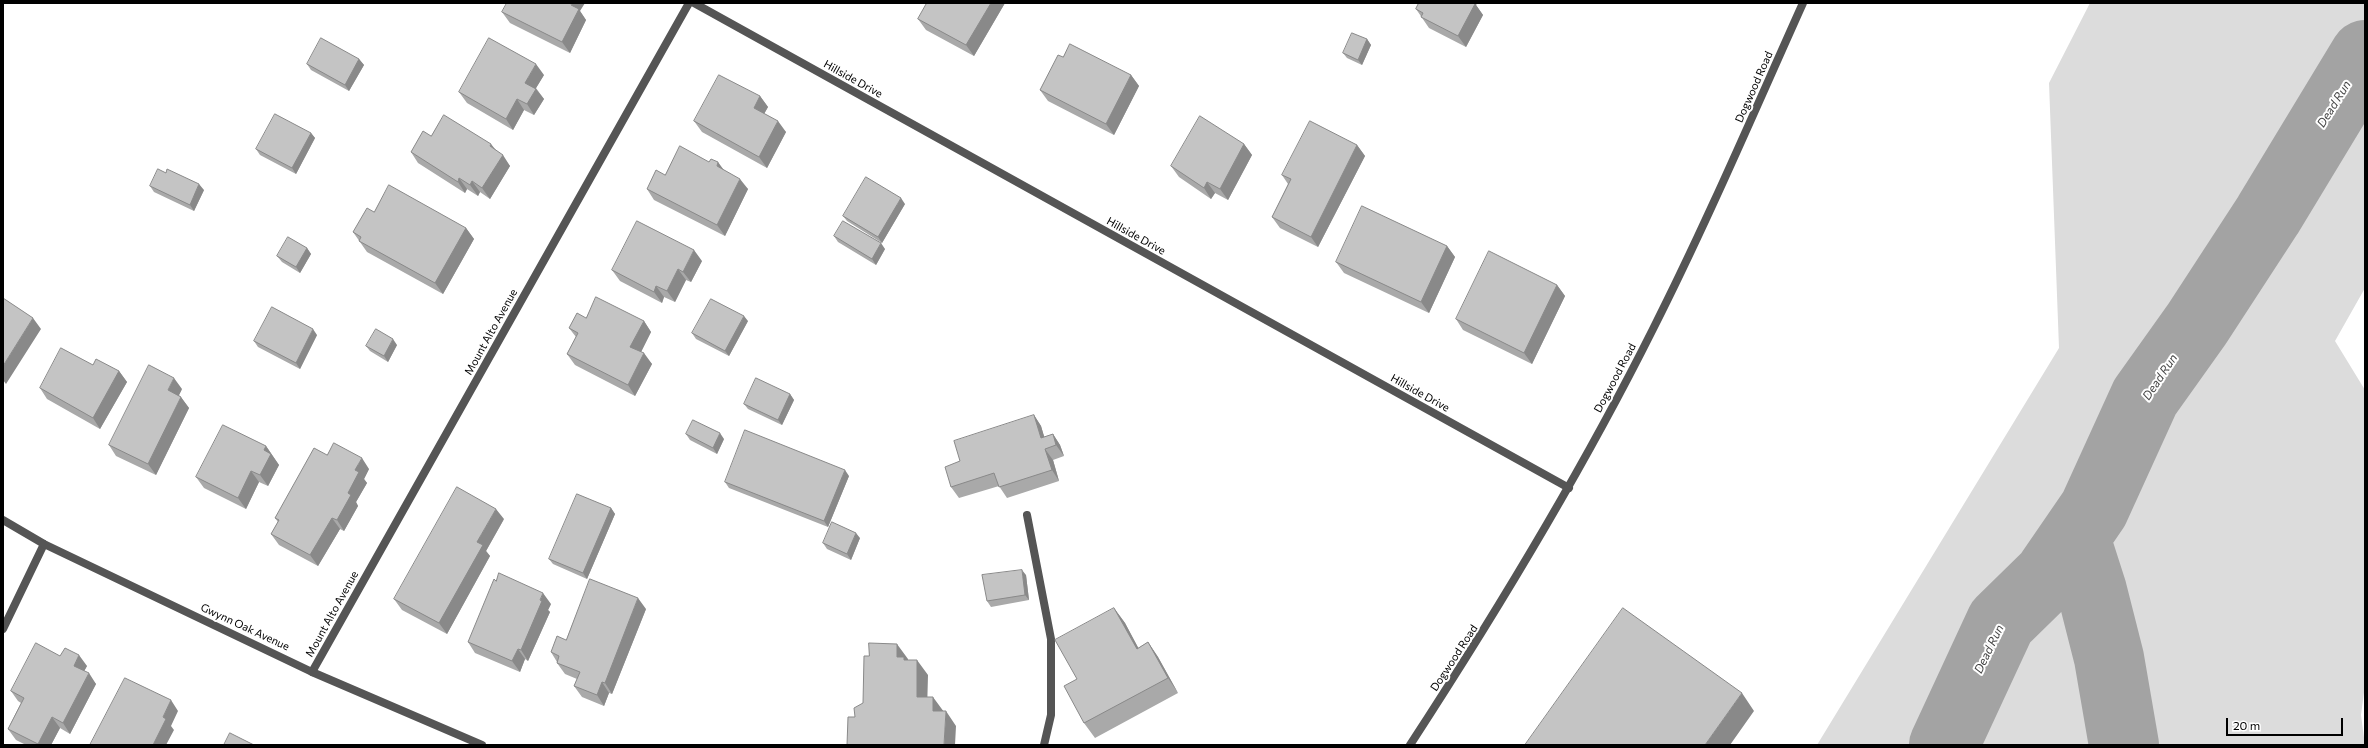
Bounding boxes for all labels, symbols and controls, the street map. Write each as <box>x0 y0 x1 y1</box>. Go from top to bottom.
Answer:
street label: Dogwood Road <box>1732 49 1776 125</box>
street label: Hillside Drive <box>821 57 885 101</box>
water label: Dead Run <box>2314 78 2354 130</box>
street label: Hillside Drive <box>1104 214 1168 258</box>
street label: Mount Alto Avenue <box>462 287 520 377</box>
street label: Dogwood Road <box>1591 341 1639 415</box>
water label: Dead Run <box>2139 351 2181 403</box>
street label: Hillside Drive <box>1388 371 1452 415</box>
street label: Mount Alto Avenue <box>303 569 361 659</box>
street label: Gwynn Oak Avenue <box>198 601 292 653</box>
street label: Dogwood Road <box>1428 622 1480 694</box>
water label: Dead Run <box>1971 622 2007 676</box>
scale bar <box>2228 710 2345 736</box>
text: 20 m <box>2233 718 2260 732</box>

